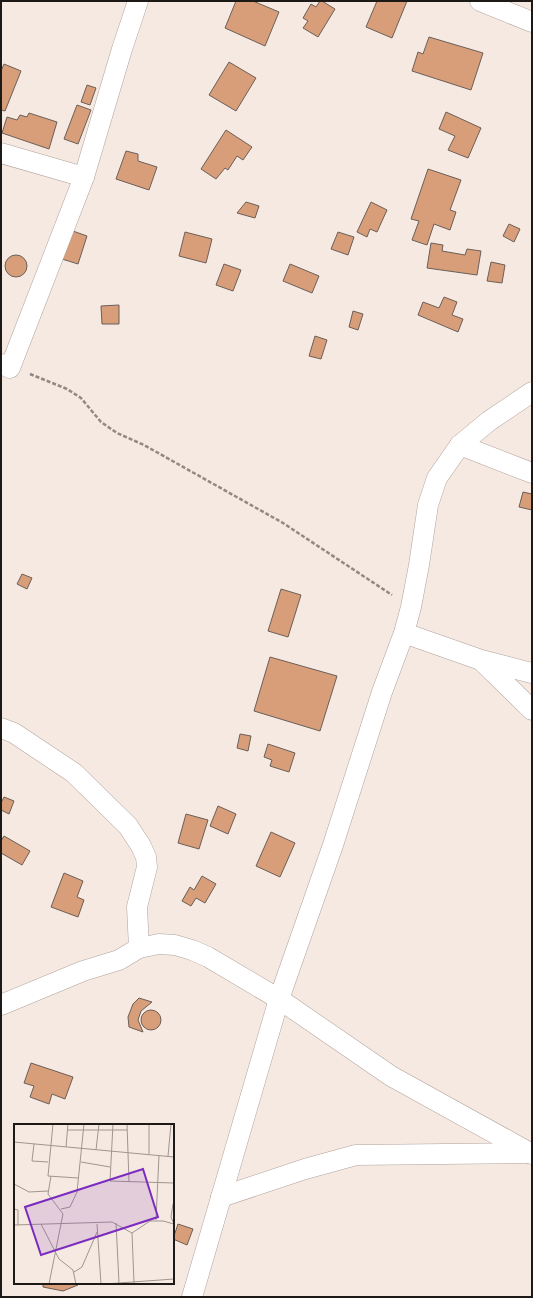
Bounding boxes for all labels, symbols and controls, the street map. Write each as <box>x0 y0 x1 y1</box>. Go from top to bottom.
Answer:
inset map <box>14 1124 174 1284</box>

